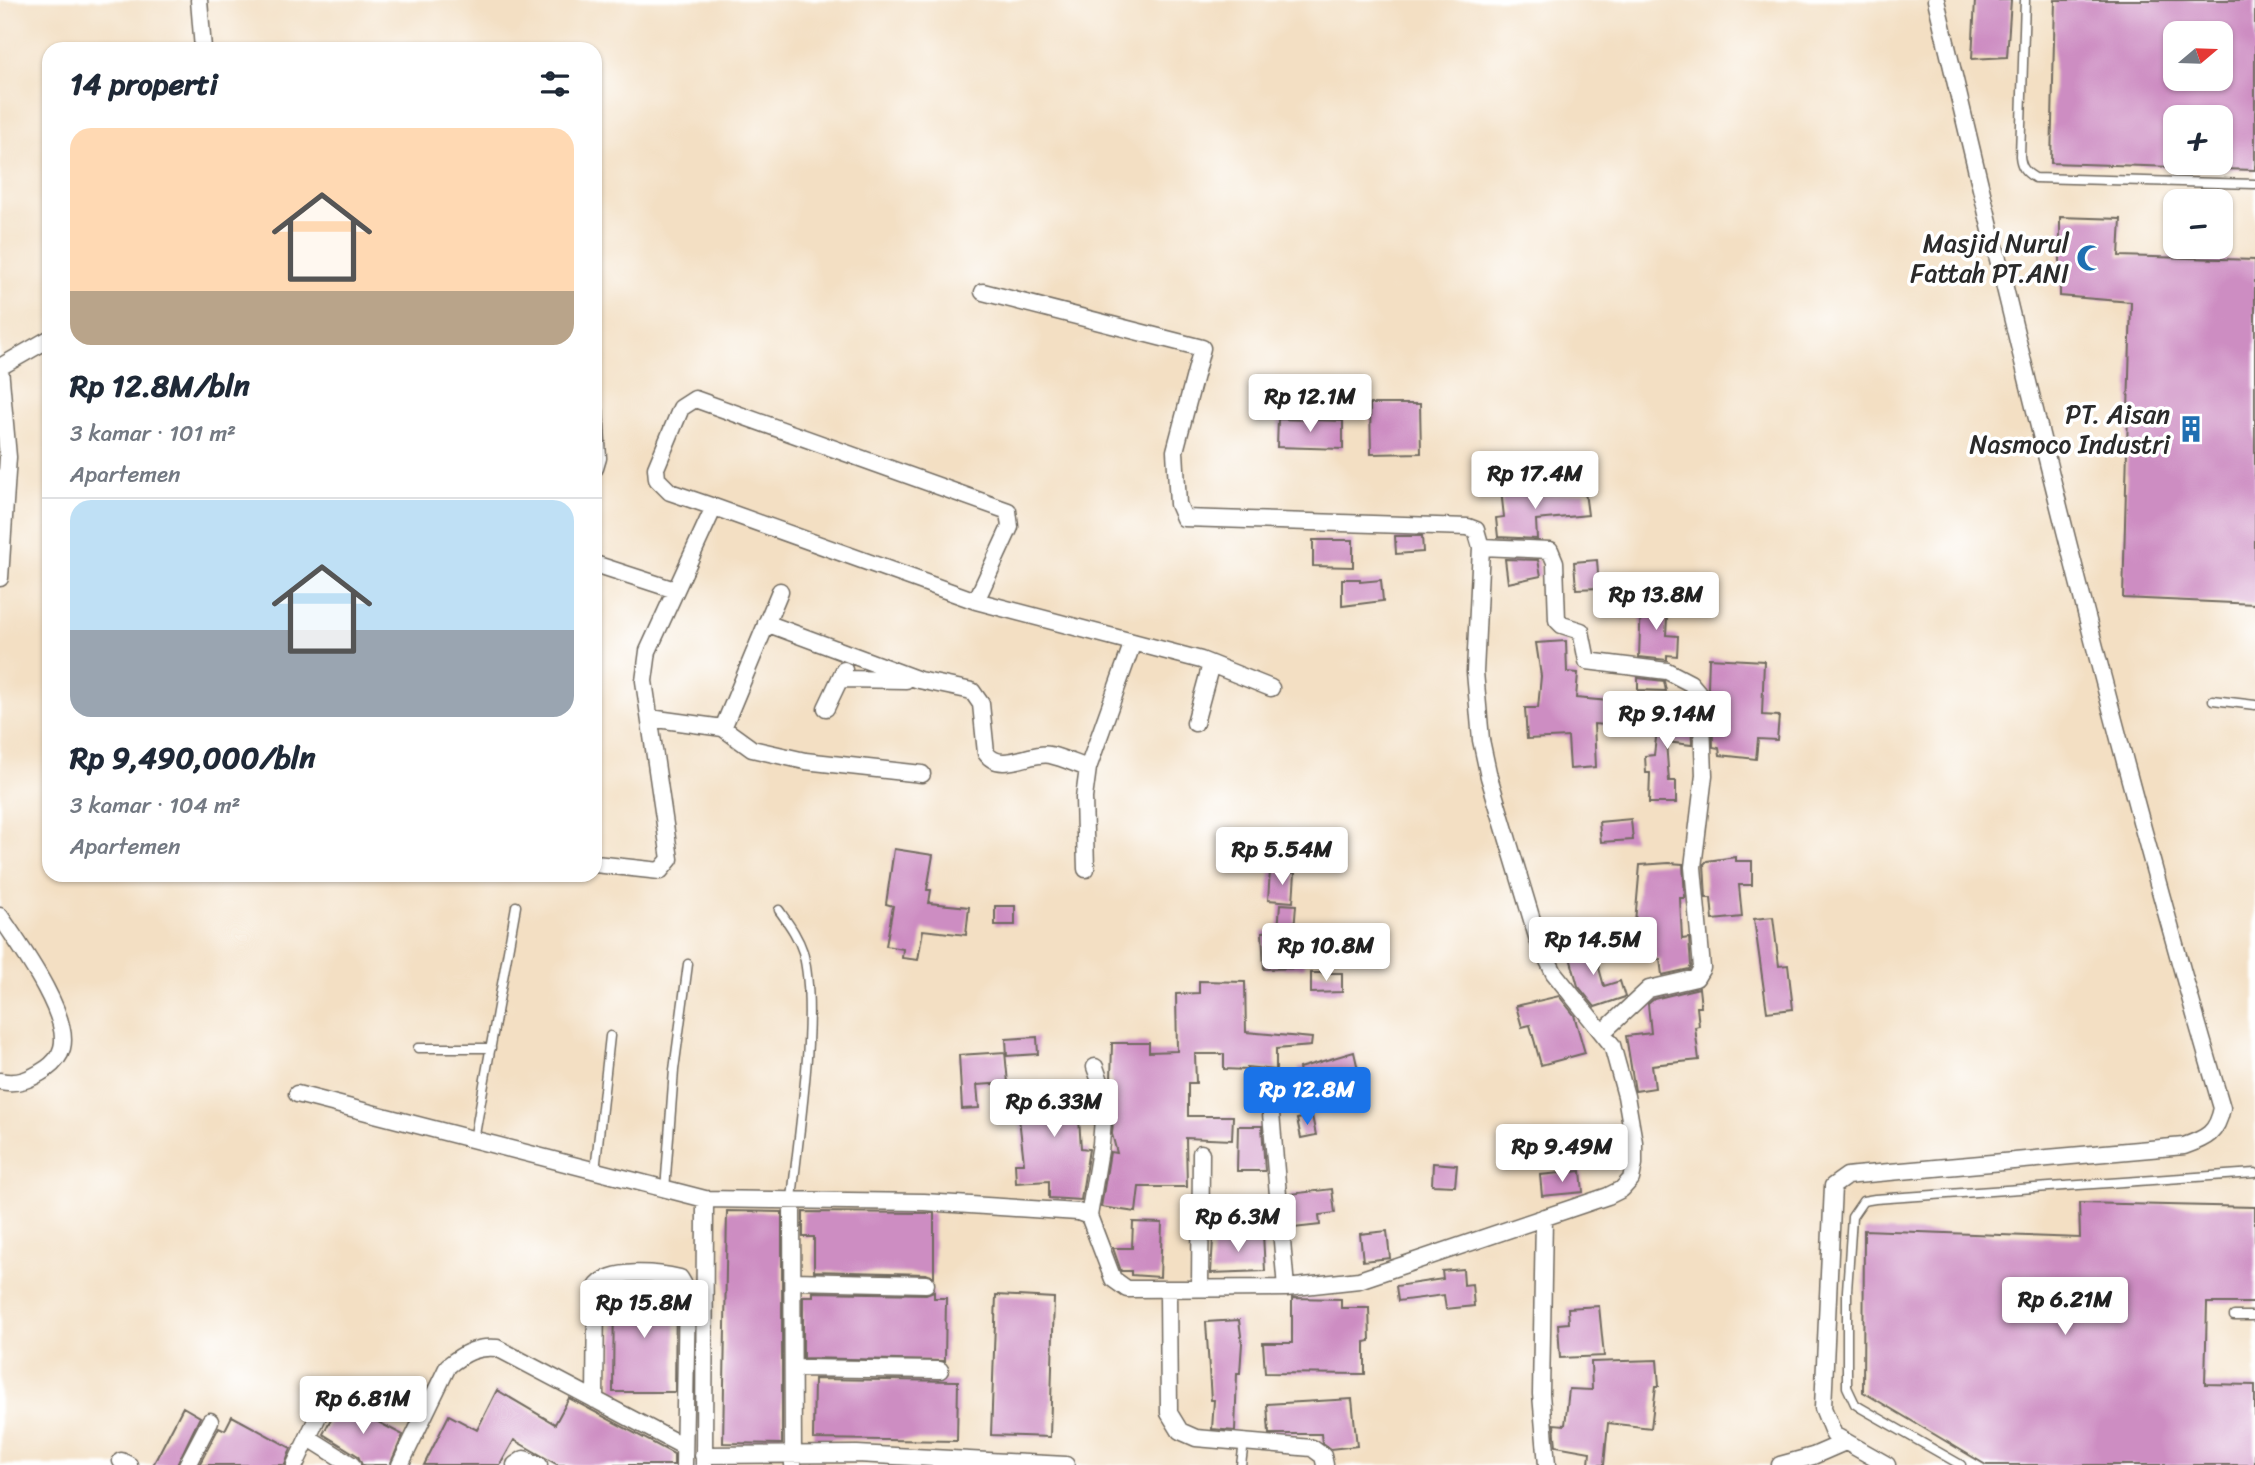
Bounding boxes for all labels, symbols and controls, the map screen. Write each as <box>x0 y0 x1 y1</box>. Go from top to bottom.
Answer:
north arrow <box>2163 21 2233 91</box>
map controls <box>2163 21 2233 259</box>
text: 14 properti <box>70 57 218 111</box>
icon: filters <box>536 65 574 103</box>
button: + <box>2163 105 2233 175</box>
icon: home <box>259 174 385 300</box>
button: − <box>2163 189 2233 259</box>
place label: Masjid Nurul Fattah PT.ANI <box>1910 220 2070 296</box>
mosque icon: Masjid Nurul Fattah PT.ANI <box>2075 243 2105 273</box>
text: Rp 12.8M/bln <box>70 359 250 413</box>
pin: Rp 12.1M <box>1238 374 1382 434</box>
text: Rp 12.1M <box>1265 376 1355 417</box>
place label: PT. Aisan Nasmoco Industri <box>1969 391 2171 467</box>
text: 3 kamar · 101 m² <box>70 413 236 454</box>
building icon: PT. Aisan Nasmoco Industri <box>2176 414 2206 444</box>
pin: Rp 17.4M <box>1463 452 1607 511</box>
text: Rp 17.4M <box>1487 453 1583 494</box>
text: Apartemen <box>70 454 180 495</box>
icon: home <box>259 546 385 672</box>
pin: Rp 13.8M <box>1584 572 1728 632</box>
text: Rp 13.8M <box>1609 574 1703 615</box>
pin: Rp 9.14M <box>1595 692 1739 751</box>
text: Rp 9.14M <box>1619 693 1715 734</box>
text: Rp 9,490,000/bln <box>70 731 316 785</box>
text: 3 kamar · 104 m² <box>70 785 241 826</box>
text: Apartemen <box>70 826 180 867</box>
pin: Rp 5.54M <box>1210 828 1354 887</box>
text: Rp 5.54M <box>1232 829 1332 870</box>
pin: Rp 14.5M <box>1521 918 1665 977</box>
text: Rp 14.5M <box>1545 919 1641 960</box>
pin: Rp 10.8M <box>1254 923 1398 983</box>
text: Rp 10.8M <box>1278 925 1374 966</box>
pin: Rp 12.8M <box>1235 1068 1379 1127</box>
text: Rp 12.8M <box>1260 1069 1354 1110</box>
pin: Rp 6.33M <box>982 1080 1126 1139</box>
text: Rp 6.33M <box>1006 1081 1102 1122</box>
pin: Rp 9.49M <box>1490 1124 1634 1184</box>
text: Rp 9.49M <box>1512 1126 1612 1167</box>
pin: Rp 6.3M <box>1173 1194 1303 1254</box>
text: Rp 6.3M <box>1196 1196 1280 1237</box>
pin: Rp 6.21M <box>1993 1278 2137 1337</box>
text: Rp 6.21M <box>2018 1279 2112 1320</box>
pin: Rp 15.8M <box>572 1280 716 1340</box>
text: Rp 15.8M <box>596 1282 692 1323</box>
pin: Rp 6.81M <box>291 1376 435 1436</box>
text: Rp 6.81M <box>316 1378 410 1419</box>

